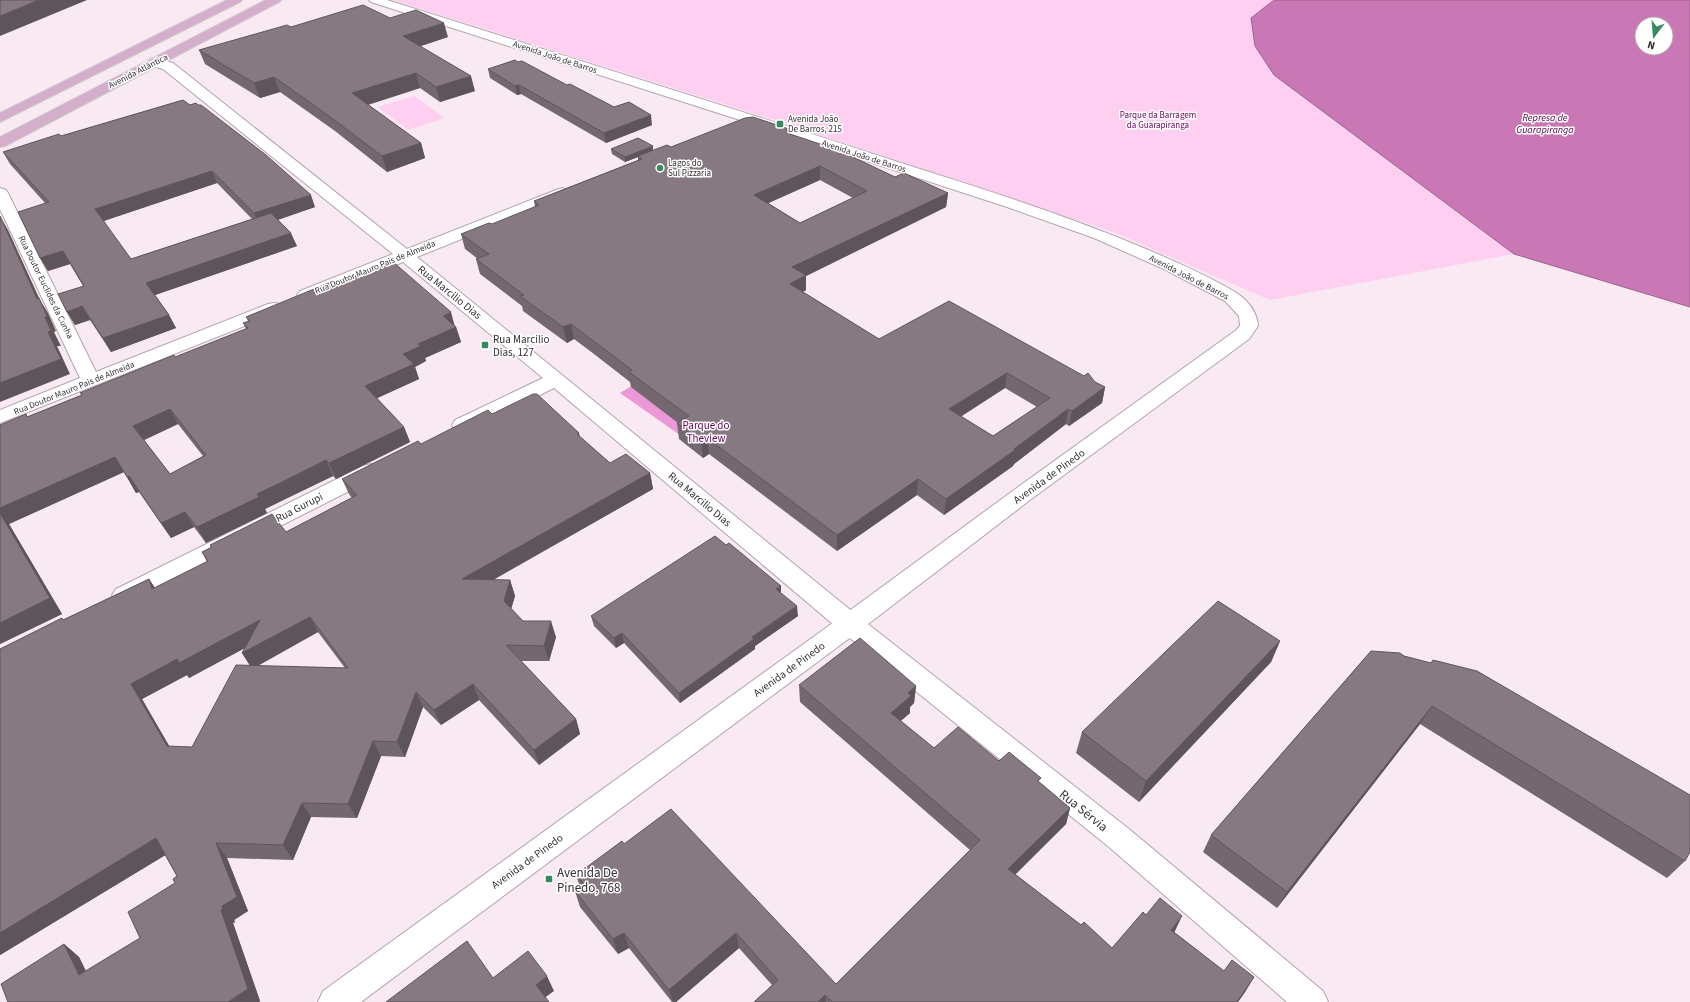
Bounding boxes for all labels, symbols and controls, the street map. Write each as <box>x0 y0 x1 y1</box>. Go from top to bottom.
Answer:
north arrow <box>1634 16 1674 56</box>
text: N <box>1646 37 1657 53</box>
street label: Avenida João de Barros <box>511 38 599 77</box>
street label: Avenida Atlântica <box>106 51 170 92</box>
park label: Parque da Barragem da Guarapiranga <box>1120 109 1196 132</box>
water label: Represa de Guarapiranga <box>1516 111 1574 137</box>
place label: Avenida João De Barros, 215 <box>788 113 842 136</box>
marker: Avenida João De Barros, 215 <box>775 119 785 129</box>
street label: Avenida João de Barros <box>820 137 908 176</box>
place label: Lagos do Sul Pizzaria <box>668 157 711 180</box>
marker: Lagos do Sul Pizzaria <box>655 163 665 173</box>
street label: Rua Doutor Euclides da Cunha <box>15 233 76 341</box>
street label: Rua Doutor Mauro Pais de Almeida <box>313 237 438 298</box>
street label: Avenida João de Barros <box>1147 252 1231 303</box>
street label: Rua Marcilio Dias <box>415 262 485 323</box>
place label: Rua Marcilio Dias, 127 <box>493 332 549 360</box>
marker: Rua Marcilio Dias, 127 <box>480 340 490 350</box>
street label: Rua Doutor Mauro Pais de Almeida <box>12 358 137 419</box>
park label: Parque do Theview <box>683 418 729 446</box>
street label: Avenida de Pinedo <box>1010 445 1088 508</box>
street label: Rua Marcilio Dias <box>665 468 735 531</box>
street label: Rua Gurupi <box>273 489 326 526</box>
street label: Avenida de Pinedo <box>750 638 828 701</box>
street label: Rua Sérvia <box>1055 786 1111 836</box>
street label: Avenida de Pinedo <box>488 830 566 893</box>
place label: Avenida De Pinedo, 768 <box>557 864 620 897</box>
marker: Avenida De Pinedo, 768 <box>544 874 554 884</box>

